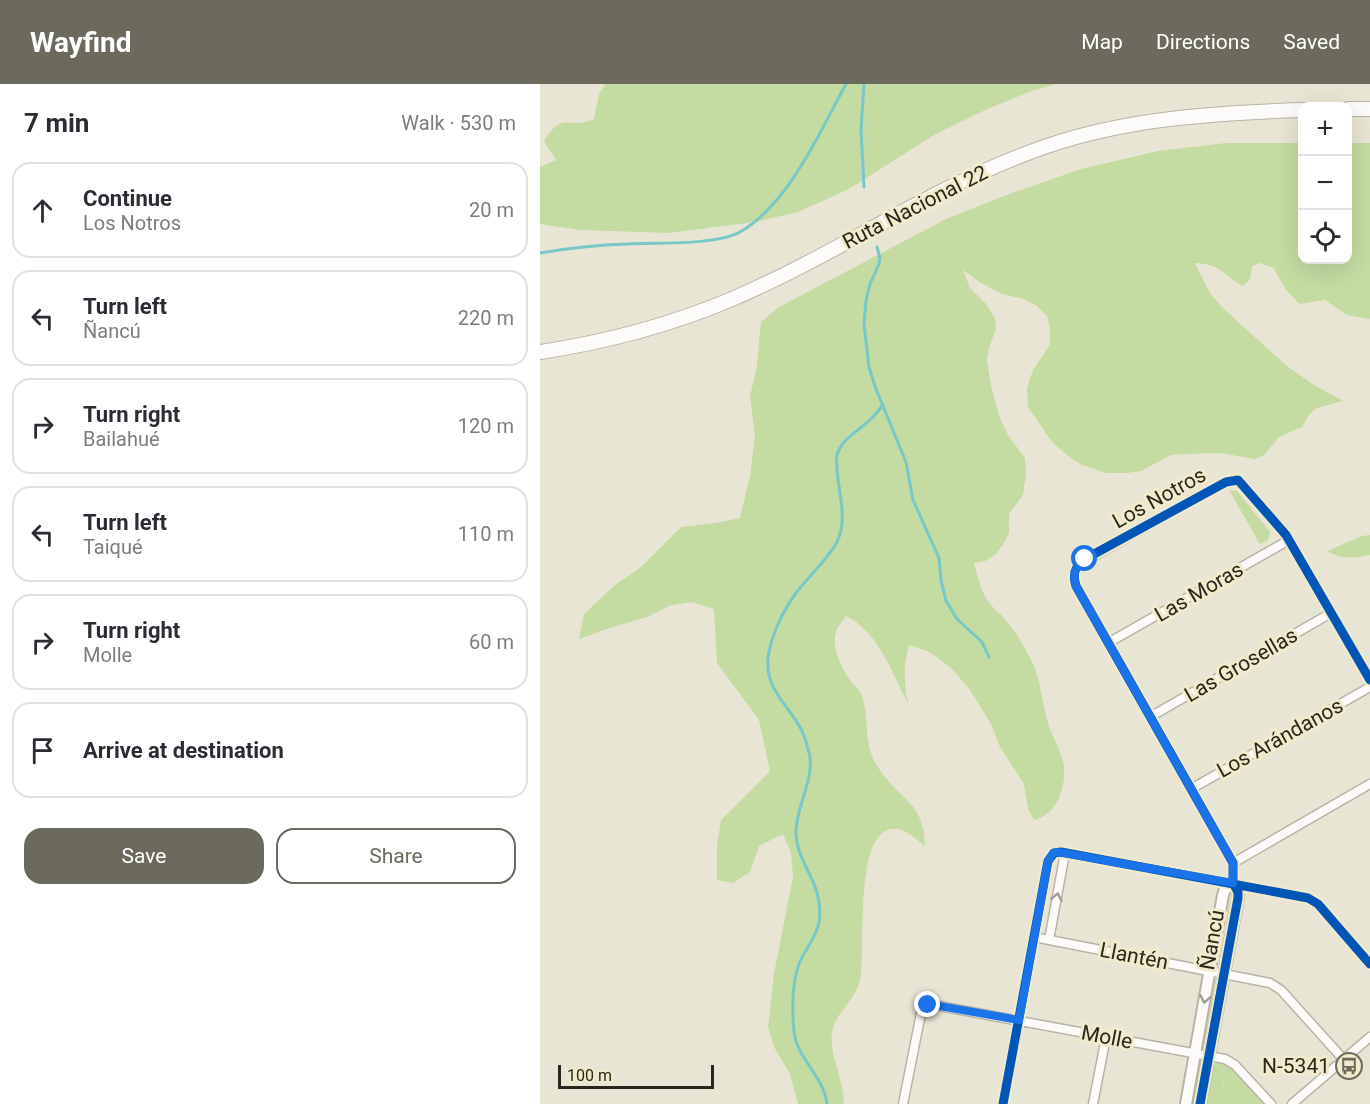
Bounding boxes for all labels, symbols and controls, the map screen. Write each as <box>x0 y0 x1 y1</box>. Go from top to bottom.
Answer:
text: Wayfind <box>30 26 131 59</box>
text: Map <box>1081 30 1123 54</box>
text: Directions <box>1156 30 1250 54</box>
text: Saved <box>1283 30 1340 54</box>
map controls <box>1298 102 1352 264</box>
button: + <box>1298 102 1352 156</box>
text: 7 min <box>24 108 89 138</box>
text: Walk · 530 m <box>401 111 516 135</box>
button: − <box>1298 156 1352 210</box>
street label: Ruta Nacional 22 <box>839 160 992 254</box>
text: Continue <box>83 186 172 211</box>
icon: ahead <box>26 194 59 227</box>
text: 20 m <box>469 198 514 222</box>
button: locate <box>1298 210 1352 264</box>
text: Los Notros <box>83 211 181 235</box>
text: Turn left <box>83 294 167 319</box>
icon: left <box>26 302 59 335</box>
text: 220 m <box>458 306 514 330</box>
text: Ñancú <box>83 319 141 343</box>
text: Turn right <box>83 402 180 427</box>
icon: right <box>26 410 59 443</box>
text: 120 m <box>458 414 514 438</box>
text: Bailahué <box>83 427 160 451</box>
street label: Los Notros <box>1108 463 1210 533</box>
text: Turn left <box>83 510 167 535</box>
icon: left <box>26 518 59 551</box>
text: 110 m <box>458 522 514 546</box>
text: Taiqué <box>83 535 143 559</box>
route start <box>1071 545 1097 571</box>
street label: Las Moras <box>1151 557 1247 627</box>
text: Turn right <box>83 618 180 643</box>
street label: Las Grosellas <box>1180 623 1302 707</box>
icon: right <box>26 626 59 659</box>
text: 60 m <box>469 630 514 654</box>
text: Molle <box>83 643 132 667</box>
street label: Los Arándanos <box>1213 693 1347 783</box>
icon: arrive <box>26 734 59 767</box>
text: Arrive at destination <box>83 738 284 763</box>
button: Save <box>24 828 264 884</box>
button: Share <box>276 828 516 884</box>
one-way arrow <box>1050 892 1063 902</box>
street label: Ñancú <box>1195 908 1229 972</box>
street label: Llantén <box>1098 938 1170 974</box>
route end <box>914 991 940 1017</box>
one-way arrow <box>1199 994 1211 1004</box>
street label: Molle <box>1079 1020 1135 1054</box>
bus stop icon: N-5341 <box>1334 1051 1364 1081</box>
place label: N-5341 <box>1262 1054 1330 1078</box>
scale bar <box>558 1062 714 1090</box>
text: 100 m <box>567 1066 612 1085</box>

